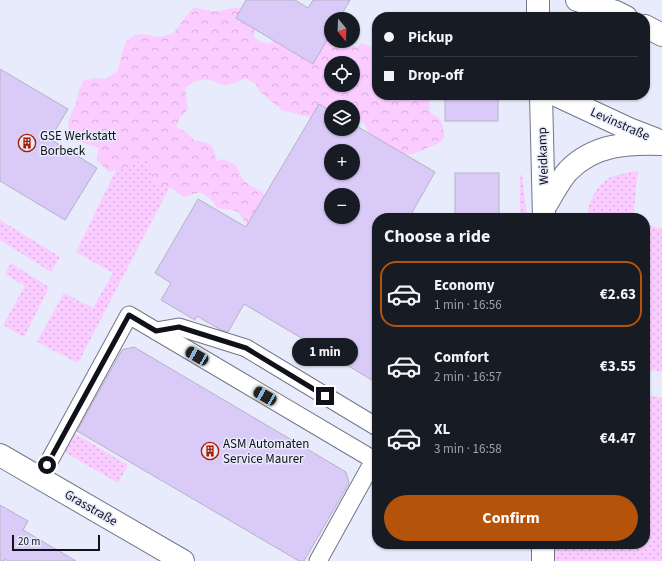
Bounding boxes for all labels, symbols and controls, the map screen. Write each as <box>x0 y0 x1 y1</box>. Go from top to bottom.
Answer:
north arrow <box>324 12 360 48</box>
map controls <box>324 12 360 224</box>
text: Pickup <box>408 27 453 48</box>
button: locate <box>324 56 360 92</box>
text: Drop-off <box>408 65 463 86</box>
button: layers <box>324 100 360 136</box>
street label: Levinstraße <box>587 103 653 145</box>
place label: GSE Werkstatt Borbeck <box>40 127 117 160</box>
street label: Weidkamp <box>533 127 553 185</box>
building icon: GSE Werkstatt Borbeck <box>17 133 37 153</box>
button: + <box>324 144 360 180</box>
button: − <box>324 188 360 224</box>
text: Choose a ride <box>384 224 490 249</box>
text: Economy <box>434 275 495 296</box>
icon: car <box>386 276 422 312</box>
text: €2.63 <box>600 284 636 305</box>
text: 1 min · 16:56 <box>434 296 502 314</box>
callout: 1 min <box>292 338 358 366</box>
text: 1 min <box>309 343 341 361</box>
car <box>184 345 210 367</box>
text: Comfort <box>434 347 489 368</box>
icon: car <box>386 348 422 384</box>
text: €3.55 <box>600 356 636 377</box>
text: 2 min · 16:57 <box>434 368 502 386</box>
car <box>252 385 278 407</box>
route end <box>316 387 334 405</box>
text: XL <box>434 419 450 440</box>
icon: car <box>386 420 422 456</box>
text: €4.47 <box>600 428 636 449</box>
place label: ASM Automaten Service Maurer <box>223 435 309 468</box>
text: 3 min · 16:58 <box>434 440 502 458</box>
building icon: ASM Automaten Service Maurer <box>200 441 220 461</box>
route start <box>38 456 56 474</box>
street label: Grasstraße <box>61 486 121 530</box>
button: Confirm <box>384 495 638 541</box>
scale bar <box>12 533 100 552</box>
text: 20 m <box>18 534 40 549</box>

